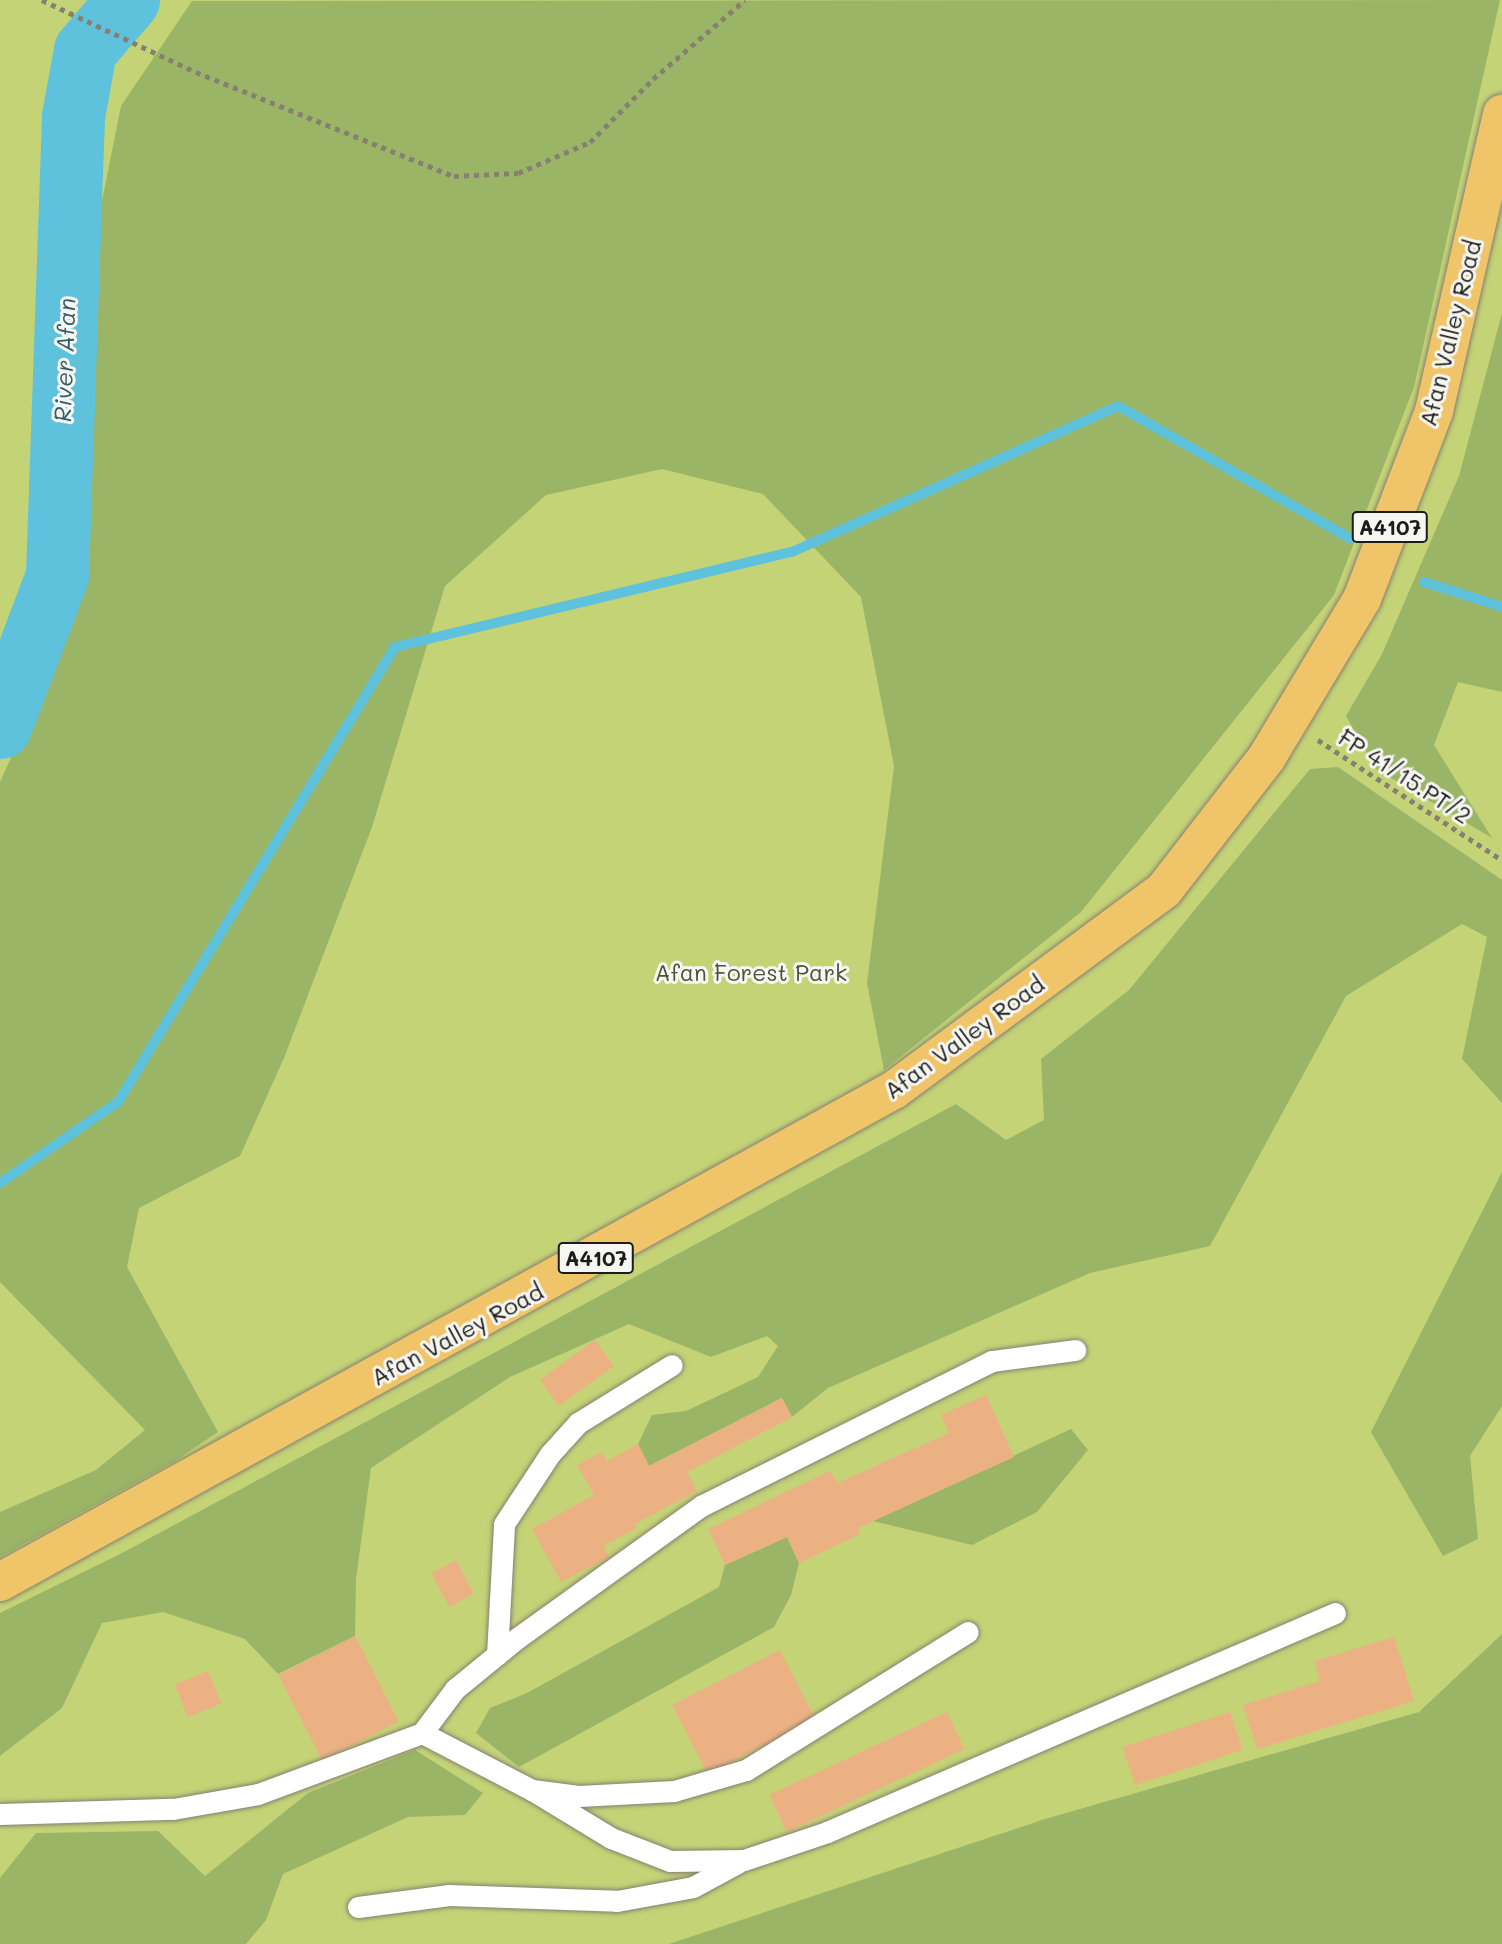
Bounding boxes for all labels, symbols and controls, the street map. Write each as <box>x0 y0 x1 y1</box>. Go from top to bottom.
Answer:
street label: Afan Valley Road <box>1414 237 1486 429</box>
water label: River Afan <box>47 297 81 423</box>
road number: A4107 <box>1352 510 1428 544</box>
street label: FP 41/15.PT/2 <box>1334 723 1476 829</box>
park label: Afan Forest Park <box>655 958 847 986</box>
street label: Afan Valley Road <box>879 970 1049 1104</box>
road number: A4107 <box>558 1240 634 1276</box>
street label: Afan Valley Road <box>366 1277 548 1391</box>

